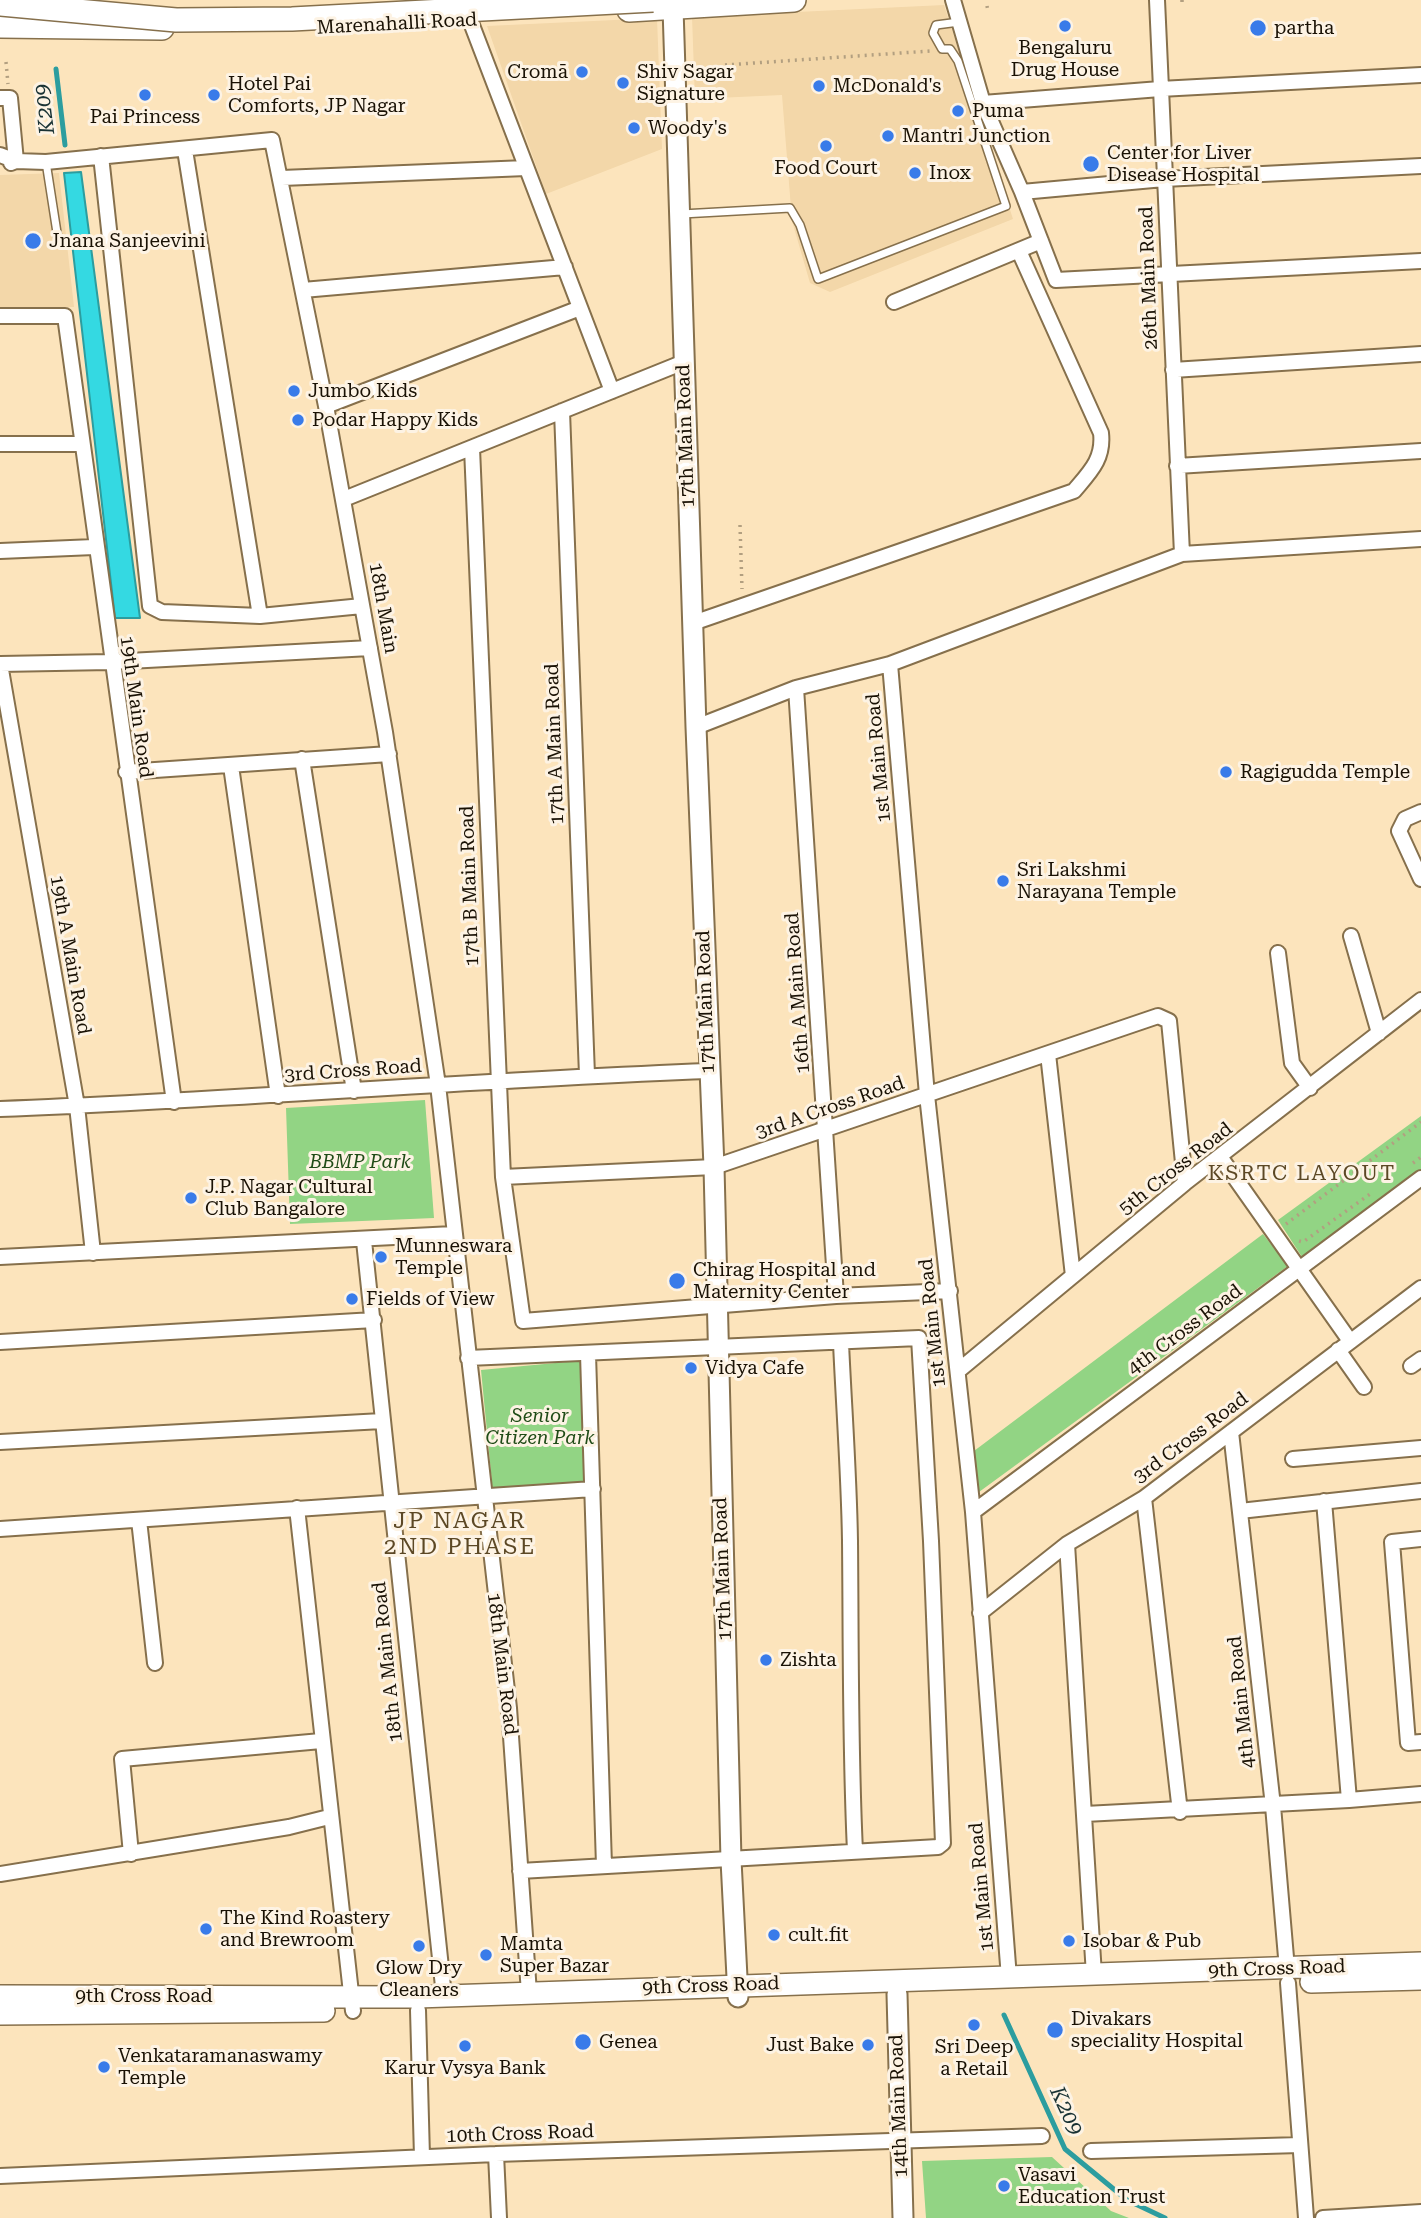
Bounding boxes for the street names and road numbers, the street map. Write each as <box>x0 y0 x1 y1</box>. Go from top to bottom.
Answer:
street label: Marenahalli Road <box>316 8 478 40</box>
street label: 26th Main Road <box>1135 206 1163 350</box>
street label: 17th Main Road <box>672 364 700 508</box>
street label: 18th Main <box>364 561 402 655</box>
street label: 19th Main Road <box>115 634 157 780</box>
street label: 17th A Main Road <box>541 663 569 825</box>
street label: 1st Main Road <box>862 692 896 824</box>
street label: 17th B Main Road <box>456 805 484 967</box>
street label: 19th A Main Road <box>45 873 95 1037</box>
street label: 16th A Main Road <box>781 912 815 1074</box>
street label: 17th Main Road <box>692 930 720 1074</box>
street label: 3rd Cross Road <box>284 1055 422 1087</box>
street label: 3rd A Cross Road <box>753 1072 907 1144</box>
street label: 5th Cross Road <box>1115 1118 1237 1220</box>
street label: 1st Main Road <box>915 1257 951 1389</box>
street label: 4th Cross Road <box>1123 1280 1247 1380</box>
street label: 3rd Cross Road <box>1129 1387 1253 1489</box>
street label: 17th Main Road <box>709 1497 737 1641</box>
street label: 18th A Main Road <box>368 1580 408 1744</box>
street label: 18th Main Road <box>482 1591 522 1737</box>
street label: 4th Main Road <box>1224 1635 1260 1769</box>
street label: 1st Main Road <box>965 1821 999 1953</box>
street label: 9th Cross Road <box>1208 1955 1346 1983</box>
street label: 9th Cross Road <box>642 1972 780 2000</box>
street label: 9th Cross Road <box>75 1985 213 2007</box>
street label: 14th Main Road <box>885 2034 913 2178</box>
street label: 10th Cross Road <box>446 2120 594 2148</box>

